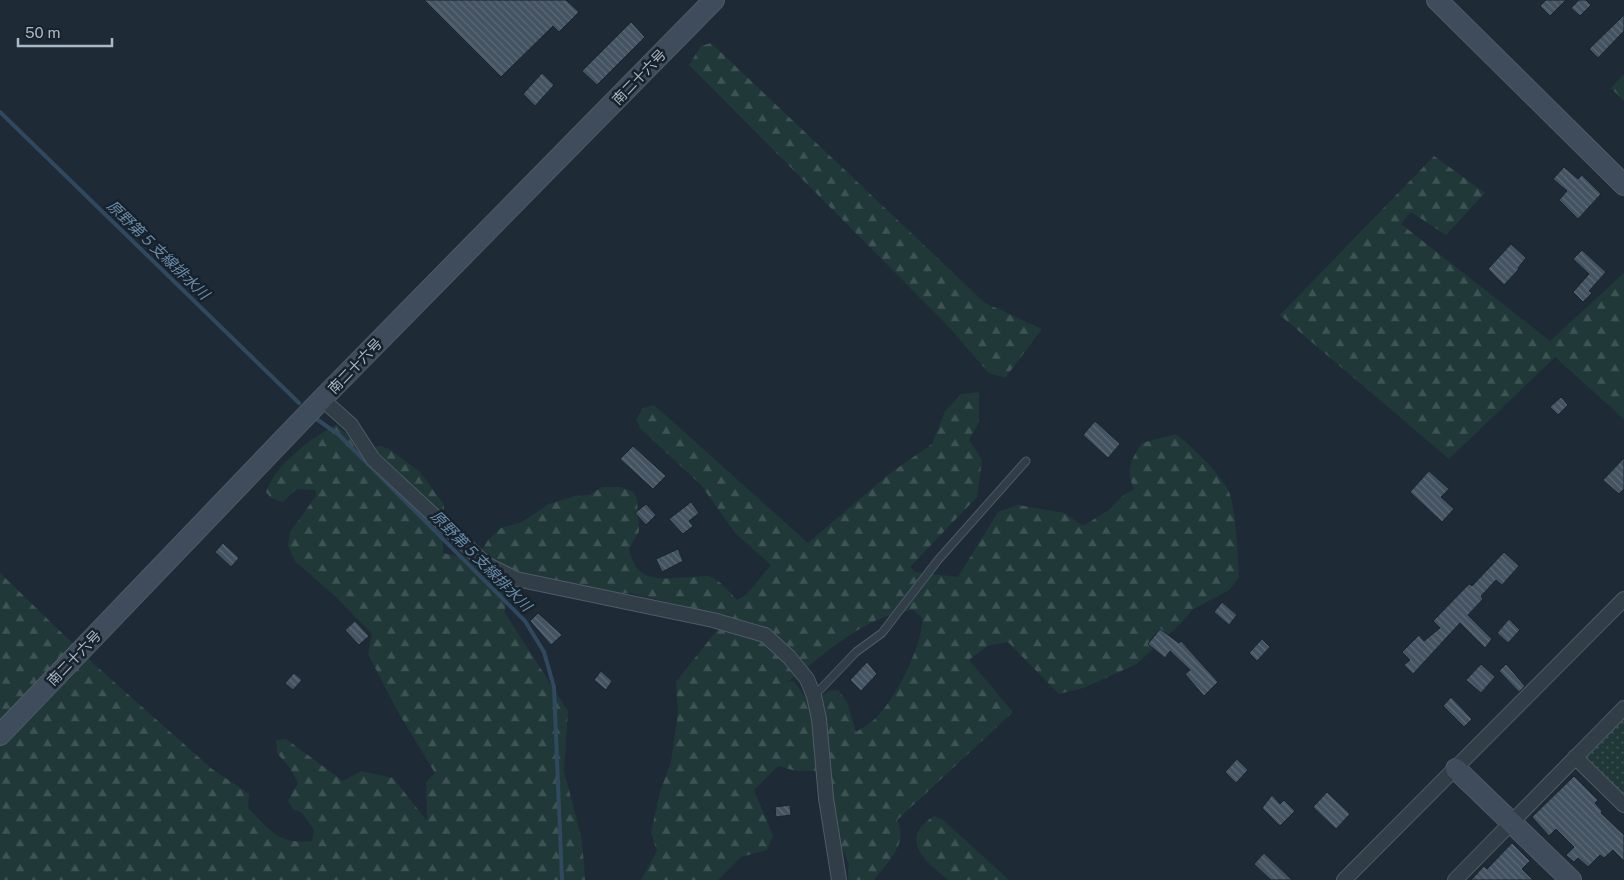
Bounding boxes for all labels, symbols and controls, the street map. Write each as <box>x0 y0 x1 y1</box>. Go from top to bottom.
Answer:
scale bar <box>18 15 111 47</box>
text: 50 m <box>25 24 60 41</box>
street label: 南二十六号 <box>609 46 669 108</box>
water label: 原野第５支線排水川 <box>104 197 214 304</box>
street label: 南二十六号 <box>325 335 385 397</box>
water label: 原野第５支線排水川 <box>428 507 537 616</box>
street label: 南二十六号 <box>44 627 104 689</box>

